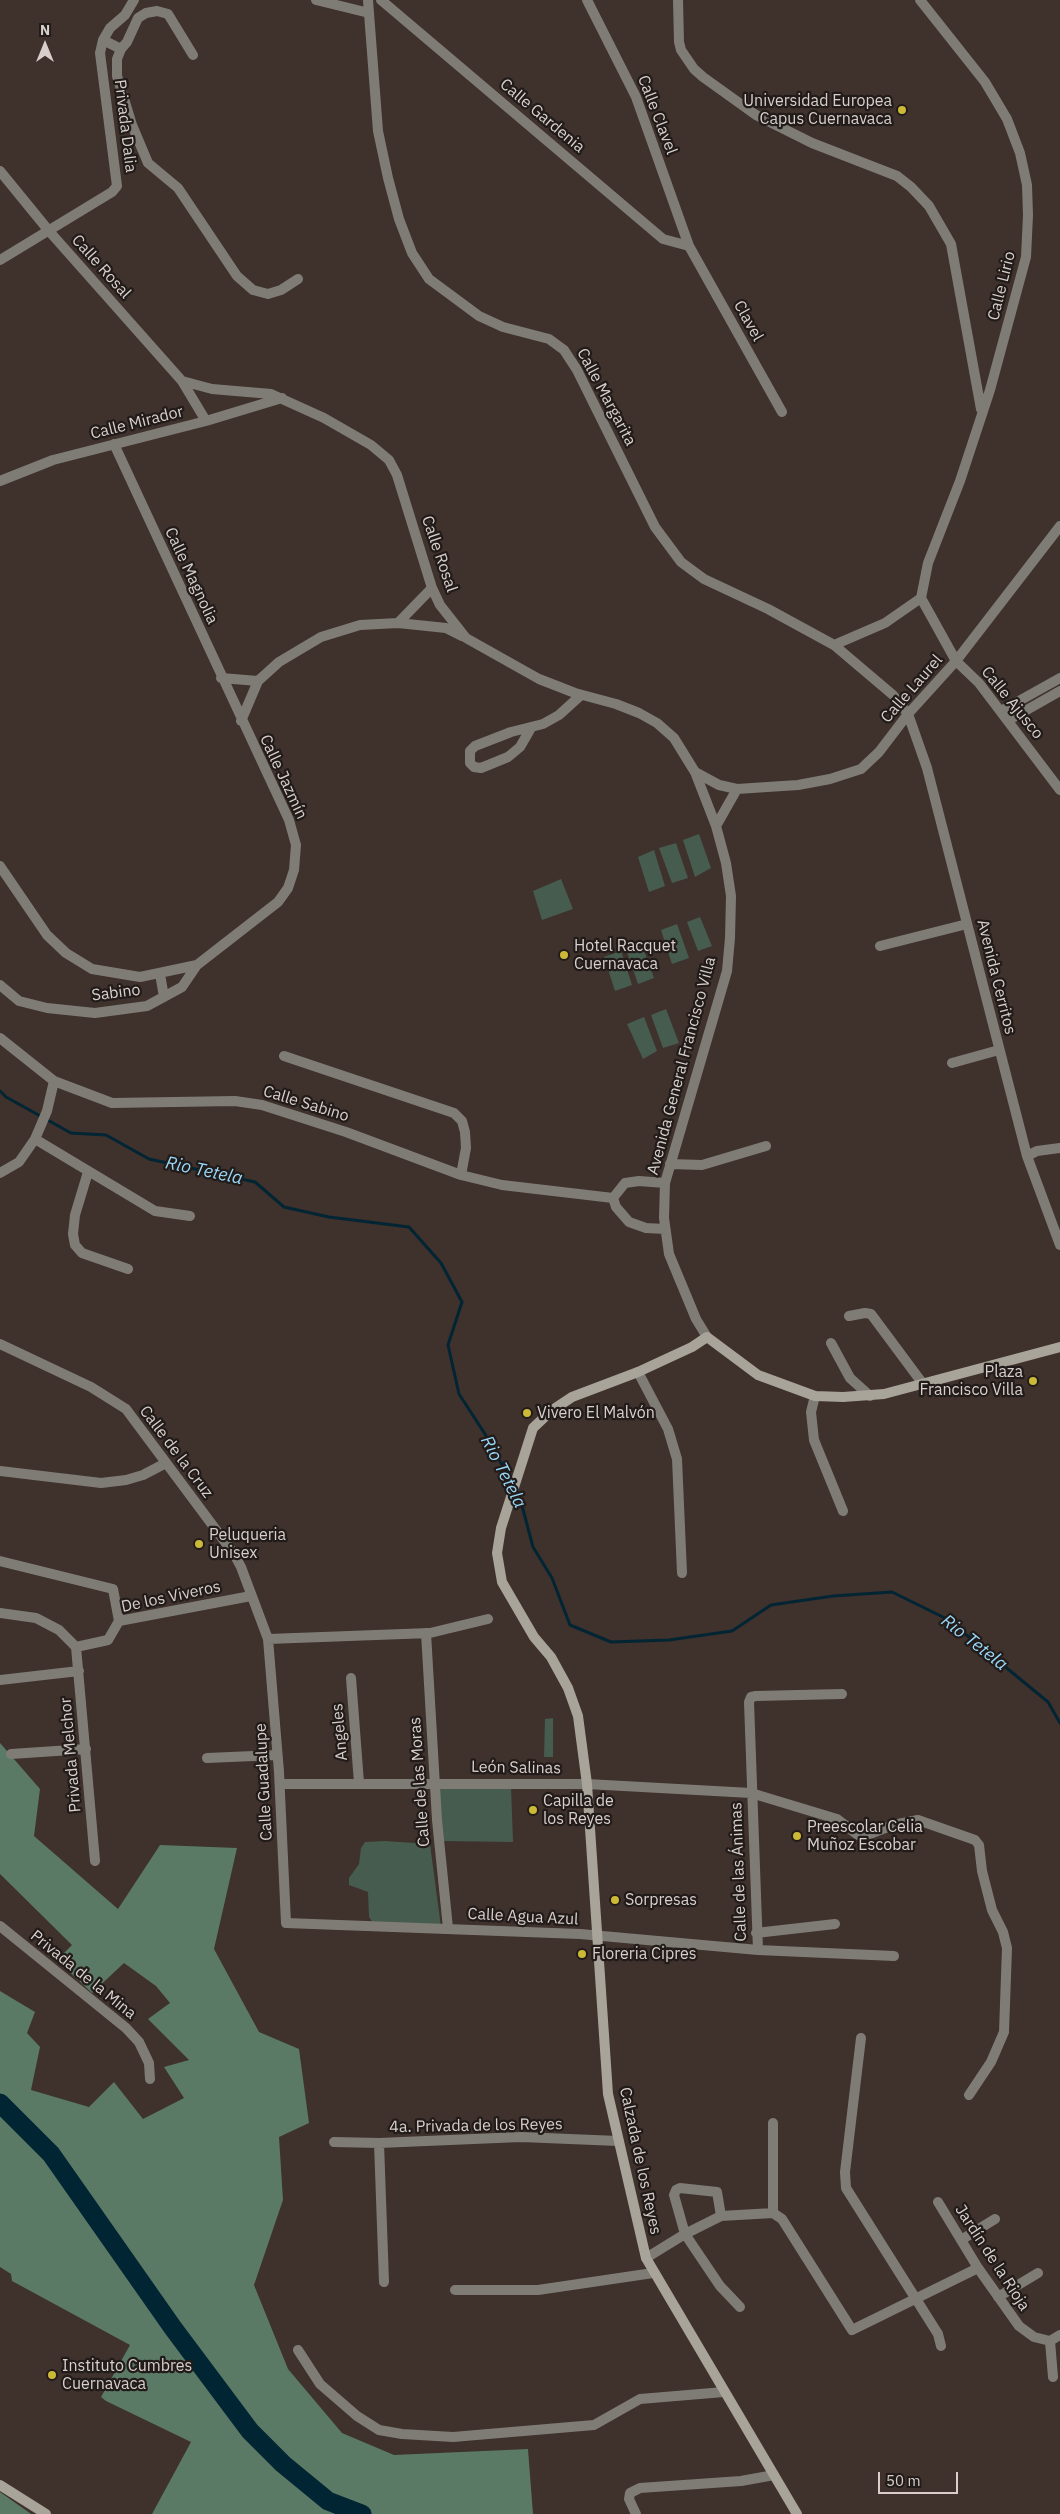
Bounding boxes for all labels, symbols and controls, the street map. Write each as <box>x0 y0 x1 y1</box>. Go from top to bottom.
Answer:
north arrow <box>20 20 70 70</box>
text: N <box>40 21 50 39</box>
street label: Calle Clavel <box>633 73 681 157</box>
street label: Calle Gardenia <box>496 75 588 157</box>
street label: Privada Dalia <box>110 78 140 174</box>
place label: Universidad Europea Capus Cuernavaca <box>743 91 892 129</box>
marker: Universidad Europea Capus Cuernavaca <box>896 104 908 116</box>
street label: Calle Rosal <box>67 231 135 303</box>
street label: Calle Lirio <box>984 249 1020 323</box>
street label: Clavel <box>729 297 767 345</box>
street label: Calle Margarita <box>572 345 640 449</box>
street label: Calle Mirador <box>89 402 185 444</box>
street label: Calle Rosal <box>417 513 461 595</box>
street label: Calle Magnolia <box>160 525 222 627</box>
street label: Calle Laurel <box>877 651 947 727</box>
street label: Calle Ajusco <box>977 663 1047 743</box>
street label: Calle Jazmín <box>255 732 311 822</box>
street label: Avenida Cerritos <box>972 917 1020 1037</box>
place label: Hotel Racquet Cuernavaca <box>574 936 676 974</box>
marker: Hotel Racquet Cuernavaca <box>558 949 570 961</box>
street label: Avenida General Francisco Villa <box>644 955 720 1177</box>
street label: Sabino <box>90 980 142 1006</box>
street label: Calle Sabino <box>261 1082 351 1126</box>
water label: Rio Tetela <box>163 1152 245 1190</box>
place label: Plaza Francisco Villa <box>919 1362 1023 1400</box>
marker: Plaza Francisco Villa <box>1027 1375 1039 1387</box>
street label: Calle de la Cruz <box>135 1402 217 1502</box>
place label: Vivero El Malvón <box>537 1403 655 1423</box>
marker: Vivero El Malvón <box>521 1407 533 1419</box>
water label: Rio Tetela <box>476 1432 530 1512</box>
place label: Peluqueria Unisex <box>209 1525 286 1563</box>
marker: Peluqueria Unisex <box>193 1538 205 1550</box>
street label: De los Viveros <box>120 1577 222 1617</box>
water label: Rio Tetela <box>936 1610 1012 1676</box>
street label: Privada Melchor <box>56 1697 86 1813</box>
street label: Angeles <box>328 1703 352 1761</box>
street label: Calle de las Moras <box>406 1716 434 1848</box>
street label: Calle Guadalupe <box>251 1723 277 1841</box>
street label: León Salinas <box>471 1758 561 1778</box>
place label: Capilla de los Reyes <box>543 1791 614 1829</box>
street label: Calle de las Ánimas <box>727 1802 751 1942</box>
marker: Capilla de los Reyes <box>527 1804 539 1816</box>
place label: Preescolar Celia Muñoz Escobar <box>807 1817 923 1855</box>
marker: Preescolar Celia Muñoz Escobar <box>791 1830 803 1842</box>
place label: Sorpresas <box>625 1890 697 1910</box>
marker: Sorpresas <box>609 1894 621 1906</box>
street label: Calle Agua Azul <box>467 1905 579 1929</box>
street label: Privada de la Mina <box>26 1927 140 2023</box>
place label: Floreria Cipres <box>592 1944 697 1964</box>
marker: Floreria Cipres <box>576 1948 588 1960</box>
street label: Calzada de los Reyes <box>615 2085 665 2237</box>
street label: 4a. Privada de los Reyes <box>389 2115 563 2137</box>
street label: Jardín de la Rioja <box>950 2201 1034 2315</box>
place label: Instituto Cumbres Cuernavaca <box>62 2356 192 2394</box>
marker: Instituto Cumbres Cuernavaca <box>46 2369 58 2381</box>
scale bar <box>880 2462 960 2494</box>
text: 50 m <box>886 2471 921 2490</box>

